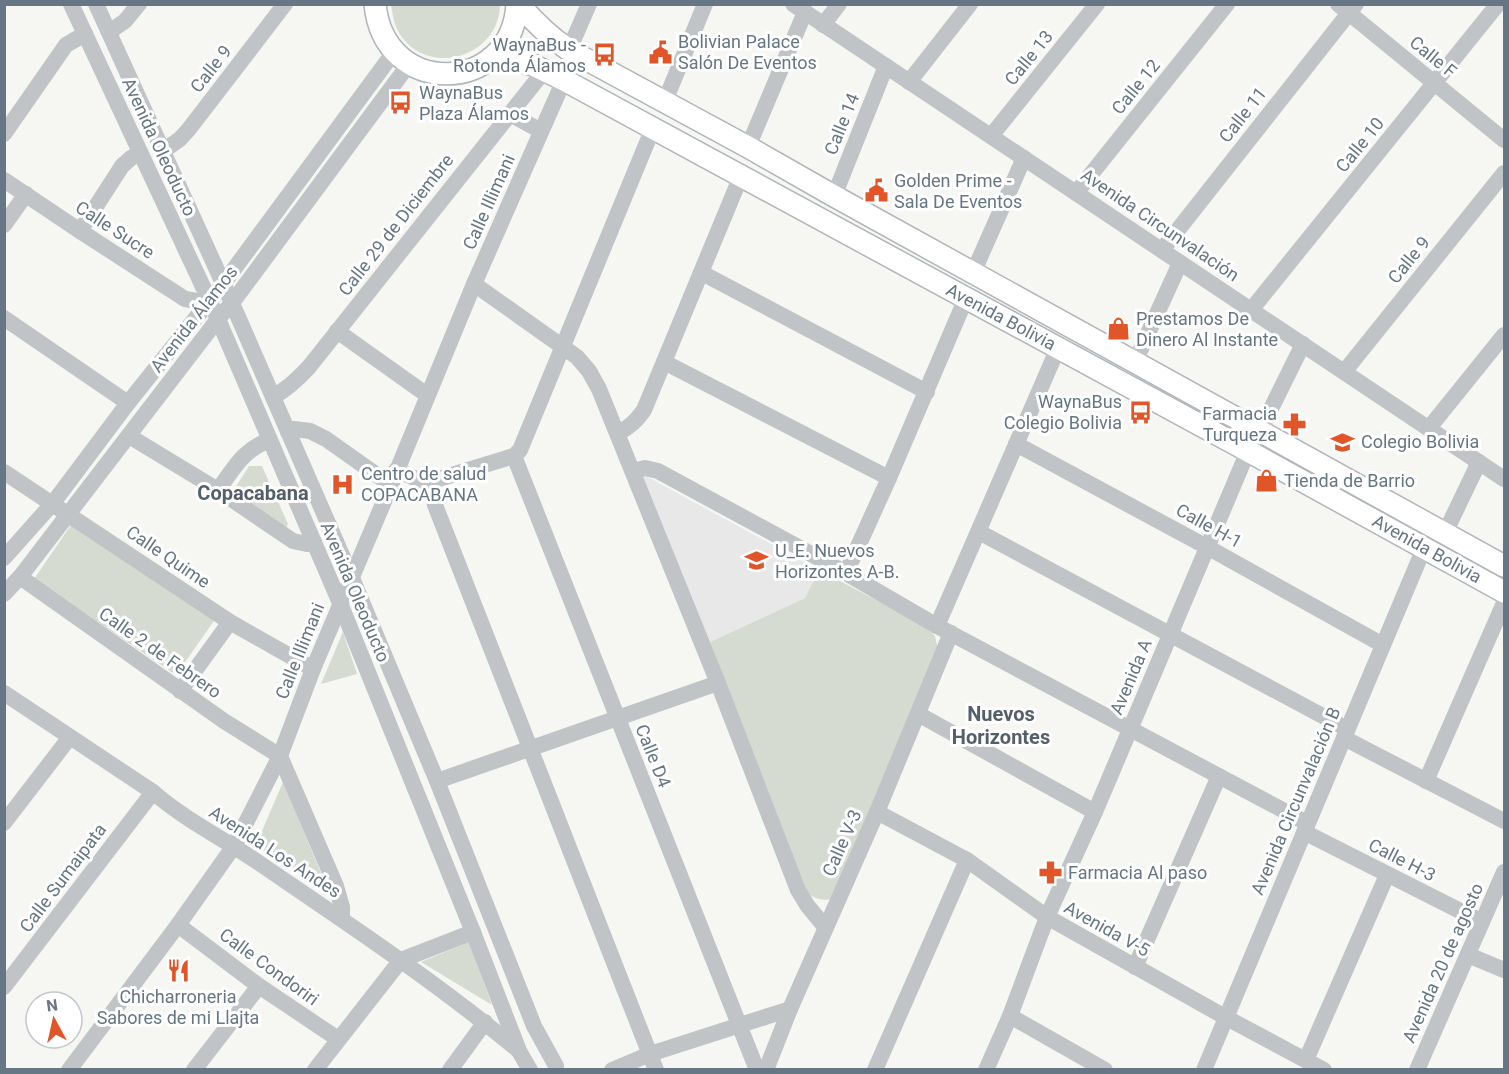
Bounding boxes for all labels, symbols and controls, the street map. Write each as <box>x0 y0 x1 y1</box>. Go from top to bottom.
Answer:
street label: Calle 13 <box>1000 26 1057 89</box>
place label: Bolivian Palace Salón De Eventos <box>678 31 817 73</box>
street label: Calle F <box>1406 31 1461 82</box>
place label: WaynaBus - Rotonda Álamos <box>453 34 586 76</box>
public building icon: Bolivian Palace Salón De Eventos <box>647 39 673 65</box>
street label: Calle 9 <box>186 41 236 97</box>
bus stop icon: WaynaBus - Rotonda Álamos <box>591 42 617 68</box>
street label: Calle 12 <box>1107 55 1164 118</box>
street label: Avenida Oleoducto <box>118 74 201 219</box>
place label: WaynaBus Plaza Álamos <box>419 82 529 124</box>
street label: Calle 11 <box>1214 83 1271 147</box>
bus stop icon: WaynaBus Plaza Álamos <box>388 90 414 116</box>
street label: Calle 14 <box>820 90 863 158</box>
street label: Calle 10 <box>1331 113 1388 176</box>
street label: Calle 29 de Diciembre <box>334 150 457 300</box>
street label: Calle Illimani <box>458 151 519 253</box>
street label: Avenida Circunvalación <box>1077 164 1243 285</box>
place label: Golden Prime - Sala De Eventos <box>894 170 1022 212</box>
public building icon: Golden Prime - Sala De Eventos <box>863 178 889 204</box>
street label: Calle Sucre <box>72 196 159 263</box>
street label: Calle 9 <box>1383 232 1434 287</box>
street label: Avenida Álamos <box>145 261 242 376</box>
street label: Avenida Bolivia <box>943 279 1060 354</box>
place label: Prestamos De Dinero Al Instante <box>1136 308 1278 350</box>
shop icon: Prestamos De Dinero Al Instante <box>1105 316 1131 342</box>
place label: WaynaBus Colegio Bolivia <box>1004 391 1122 433</box>
bus stop icon: WaynaBus Colegio Bolivia <box>1127 399 1153 425</box>
place label: Farmacia Turqueza <box>1202 403 1277 445</box>
pharmacy icon: Farmacia Turqueza <box>1282 411 1308 437</box>
school or university icon: Colegio Bolivia <box>1330 429 1356 455</box>
place label: Colegio Bolivia <box>1361 431 1479 452</box>
place label: Centro de salud COPACABANA <box>361 463 486 505</box>
shop icon: Tienda de Barrio <box>1253 468 1279 494</box>
place label: Tienda de Barrio <box>1284 470 1415 491</box>
hospital icon: Centro de salud COPACABANA <box>330 471 356 497</box>
district label: Copacabana <box>197 481 309 505</box>
street label: Calle H-1 <box>1173 499 1246 552</box>
street label: Avenida Bolivia <box>1369 510 1485 587</box>
street label: Avenida Oleoducto <box>316 519 394 665</box>
street label: Calle Quime <box>122 521 214 592</box>
place label: U_E. Nuevos Horizontes A-B. <box>775 540 899 582</box>
school or university icon: U_E. Nuevos Horizontes A-B. <box>744 548 770 574</box>
street label: Calle Illimani <box>271 599 328 702</box>
street label: Calle 2 de Febrero <box>95 603 225 703</box>
street label: Avenida A <box>1105 636 1156 718</box>
district label: Nuevos Horizontes <box>952 702 1050 749</box>
street label: Avenida Circunvalación B <box>1246 704 1345 898</box>
street label: Calle D4 <box>631 721 676 790</box>
street label: Avenida Los Andes <box>206 801 345 902</box>
street label: Calle V-3 <box>818 806 865 879</box>
street label: Calle Sumaipata <box>15 819 110 936</box>
street label: Calle H-3 <box>1365 834 1439 885</box>
pharmacy icon: Farmacia Al paso <box>1037 860 1063 886</box>
place label: Farmacia Al paso <box>1068 862 1207 883</box>
street label: Avenida 20 de agosto <box>1398 880 1487 1046</box>
street label: Avenida V-5 <box>1061 896 1154 961</box>
street label: Calle Condoriri <box>216 924 323 1010</box>
restaurant icon: Chicharroneria Sabores de mi Llajta <box>165 958 191 984</box>
place label: Chicharroneria Sabores de mi Llajta <box>97 986 259 1028</box>
north arrow <box>24 990 84 1050</box>
text: N <box>45 995 59 1016</box>

